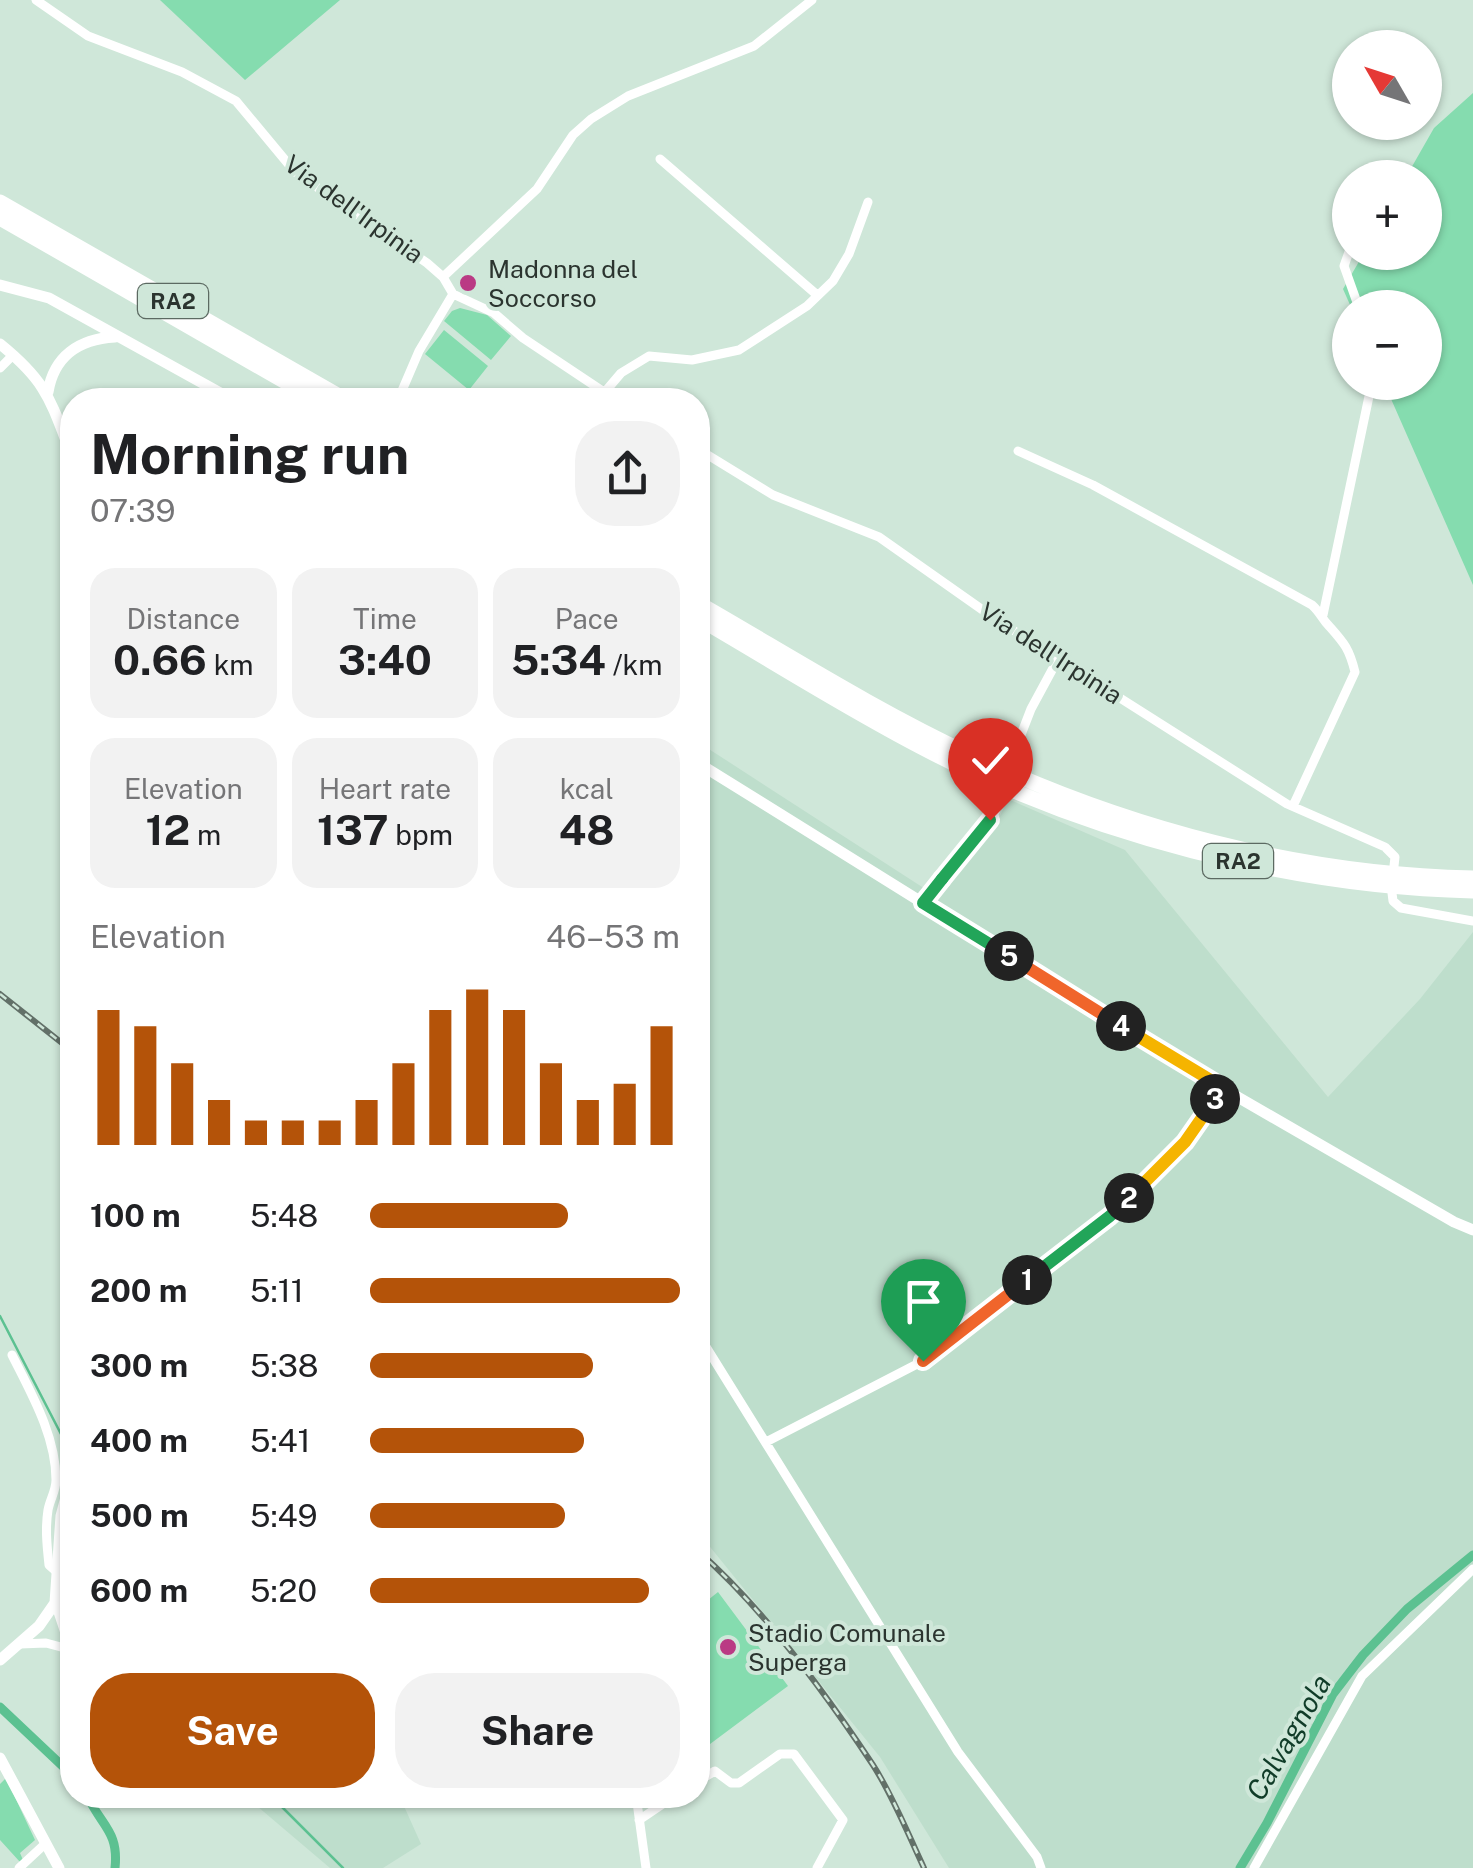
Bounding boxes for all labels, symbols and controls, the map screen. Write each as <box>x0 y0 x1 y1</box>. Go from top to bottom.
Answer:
north arrow <box>1332 30 1442 140</box>
map controls <box>1332 30 1442 400</box>
street label: Via dell'Irpinia <box>279 149 429 269</box>
button: + <box>1332 160 1442 270</box>
place label: Madonna del Soccorso <box>488 254 638 313</box>
marker: Madonna del Soccorso <box>457 272 479 294</box>
road number: RA2 <box>138 284 208 318</box>
button: − <box>1332 290 1442 400</box>
button: share <box>575 421 680 526</box>
text: Morning run <box>90 422 409 486</box>
text: 07:39 <box>90 492 175 529</box>
street label: Via dell'Irpinia <box>974 596 1128 710</box>
text: Distance <box>127 602 240 635</box>
text: Time <box>353 602 417 635</box>
text: Pace <box>555 602 619 635</box>
text: 0.66 <box>113 635 207 684</box>
text: 3:40 <box>338 635 432 684</box>
text: 5:34 <box>511 635 606 684</box>
text: km <box>207 648 254 681</box>
text: /km <box>606 648 662 681</box>
pin <box>948 718 1033 821</box>
icon: check <box>963 733 1018 788</box>
text: Elevation <box>124 772 243 805</box>
text: Heart rate <box>319 772 451 805</box>
text: kcal <box>560 772 614 805</box>
text: 12 <box>145 805 190 854</box>
text: 137 <box>317 805 389 854</box>
text: 48 <box>559 805 615 854</box>
text: m <box>190 818 221 851</box>
text: bpm <box>389 818 453 851</box>
road number: RA2 <box>1203 844 1273 878</box>
text: Elevation <box>90 918 226 955</box>
text: 46–53 m <box>546 918 680 955</box>
pin: 5 <box>984 931 1034 981</box>
text: 5 <box>1000 939 1018 972</box>
pin: 4 <box>1096 1001 1146 1051</box>
text: 4 <box>1112 1009 1130 1042</box>
pin: 3 <box>1190 1074 1240 1124</box>
text: 3 <box>1206 1082 1224 1115</box>
pin: 2 <box>1104 1173 1154 1223</box>
text: 2 <box>1120 1181 1138 1214</box>
text: 100 m <box>90 1197 181 1234</box>
text: 5:48 <box>250 1197 318 1234</box>
pin: 1 <box>1002 1255 1052 1305</box>
pin <box>881 1259 966 1362</box>
text: 1 <box>1021 1263 1033 1296</box>
text: 200 m <box>90 1272 187 1309</box>
text: 5:11 <box>250 1272 304 1309</box>
icon: arrive <box>896 1274 951 1329</box>
text: 300 m <box>90 1347 188 1384</box>
text: 5:38 <box>250 1347 318 1384</box>
text: 400 m <box>90 1422 188 1459</box>
text: 5:41 <box>250 1422 311 1459</box>
text: 500 m <box>90 1497 189 1534</box>
text: 5:49 <box>250 1497 318 1534</box>
text: 600 m <box>90 1572 188 1609</box>
text: 5:20 <box>250 1572 317 1609</box>
place label: Stadio Comunale Superga <box>748 1618 946 1677</box>
marker: Stadio Comunale Superga <box>717 1636 739 1658</box>
water label: Calvagnola <box>1239 1668 1337 1806</box>
button: Save <box>90 1673 375 1788</box>
button: Share <box>395 1673 680 1788</box>

